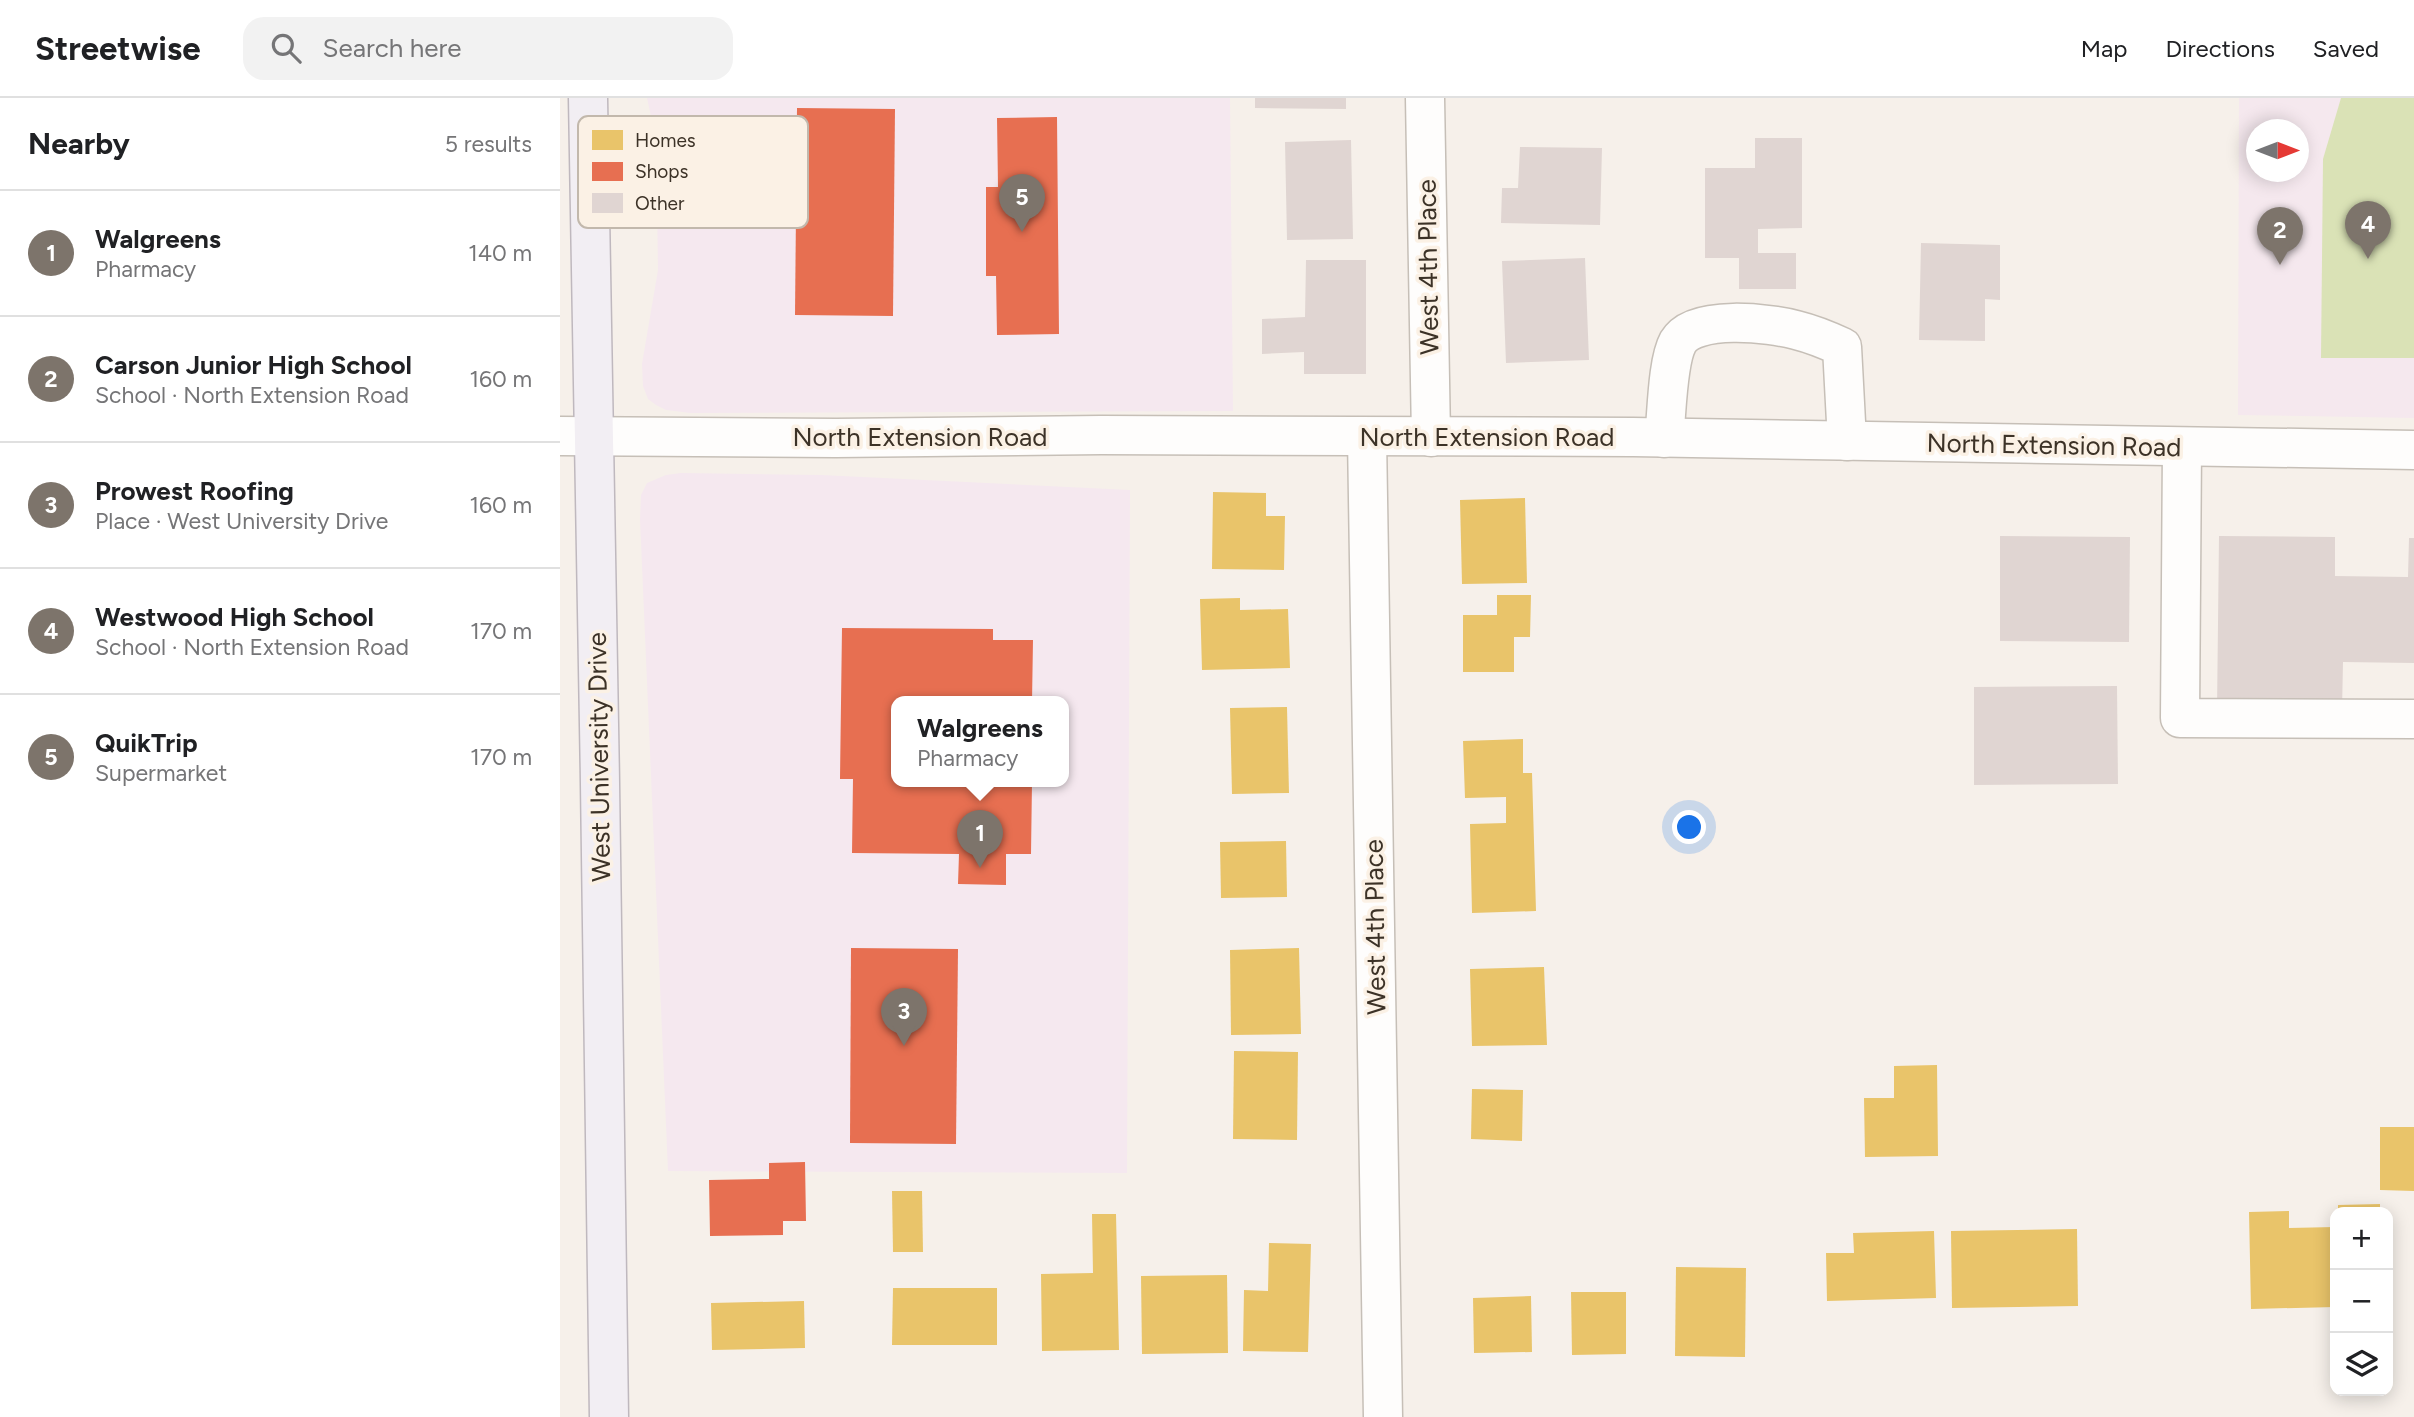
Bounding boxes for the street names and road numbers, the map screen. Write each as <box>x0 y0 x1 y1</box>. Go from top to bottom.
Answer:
street label: West 4th Place <box>1410 179 1446 355</box>
street label: North Extension Road <box>793 421 1047 453</box>
street label: North Extension Road <box>1360 421 1614 453</box>
street label: North Extension Road <box>1926 427 2182 463</box>
street label: West University Drive <box>581 632 617 882</box>
street label: West 4th Place <box>1357 839 1393 1015</box>

